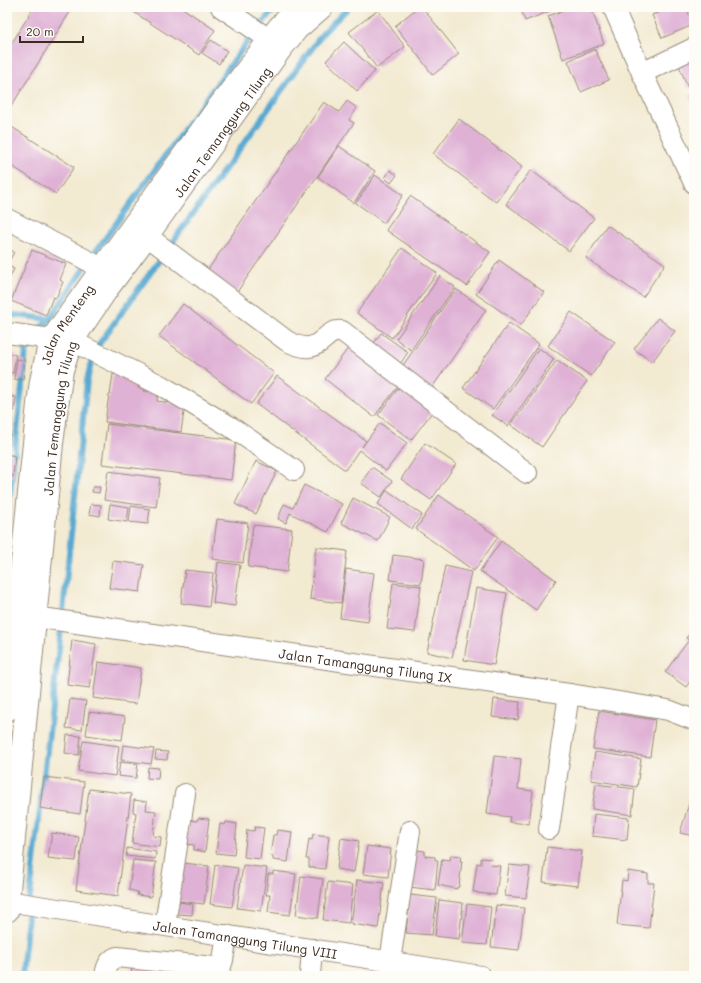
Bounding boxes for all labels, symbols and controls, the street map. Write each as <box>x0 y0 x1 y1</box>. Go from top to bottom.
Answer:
scale bar <box>20 18 83 44</box>
text: 20 m <box>26 23 54 39</box>
street label: Jalan Temanggung Tilung <box>169 63 274 200</box>
street label: Jalan Menteng <box>36 280 97 366</box>
street label: Jalan Temanggung Tilung <box>39 338 80 496</box>
street label: Jalan Tamanggung Tilung IX <box>278 644 453 686</box>
street label: Jalan Tamanggung Tilung VIII <box>152 916 339 962</box>

